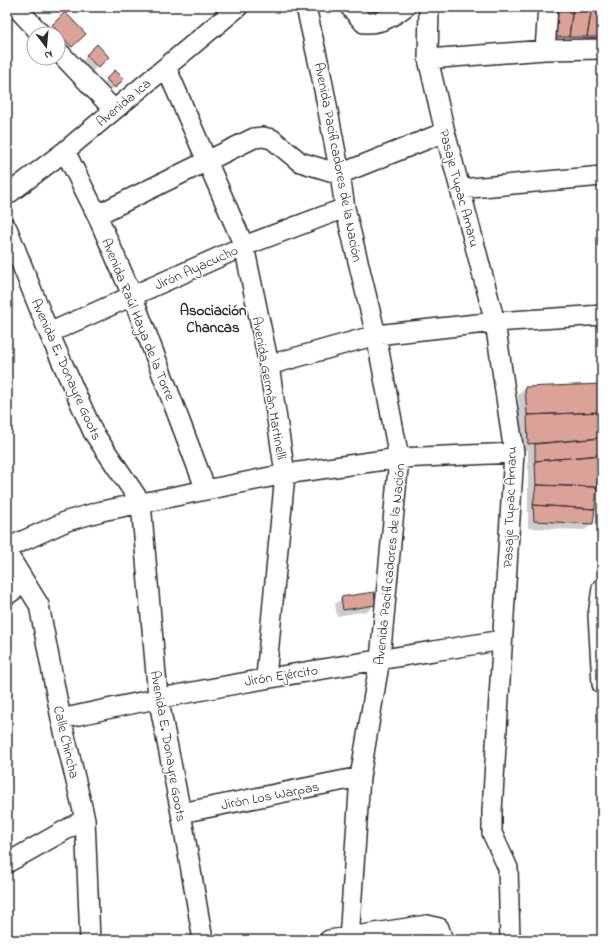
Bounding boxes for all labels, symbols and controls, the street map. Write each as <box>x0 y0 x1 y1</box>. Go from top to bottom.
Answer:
north arrow <box>26 26 66 66</box>
text: N <box>43 46 54 63</box>
street label: Avenida Pacificadores de la Nación <box>308 61 367 264</box>
street label: Avenida Ica <box>92 74 156 132</box>
street label: Pasaje Tupac Amaru <box>433 127 484 250</box>
street label: Avenida Raúl Haya de la Torre <box>94 235 180 405</box>
street label: Jirón Ayacucho <box>151 241 242 297</box>
street label: Avenida E. Donayre Goots <box>24 295 106 444</box>
district label: Asociación Chancas <box>180 300 247 339</box>
street label: Avenida Germán Martinelli <box>246 315 291 461</box>
street label: Pasaje Tupac Amaru <box>498 446 523 568</box>
street label: Avenida Pacificadores de la Nación <box>369 462 412 666</box>
street label: Jirón Ejército <box>243 660 319 693</box>
street label: Avenida E. Donayre Goots <box>143 669 191 824</box>
street label: Calle Chincha <box>47 704 84 781</box>
street label: Jirón Los Warpas <box>219 777 321 816</box>

